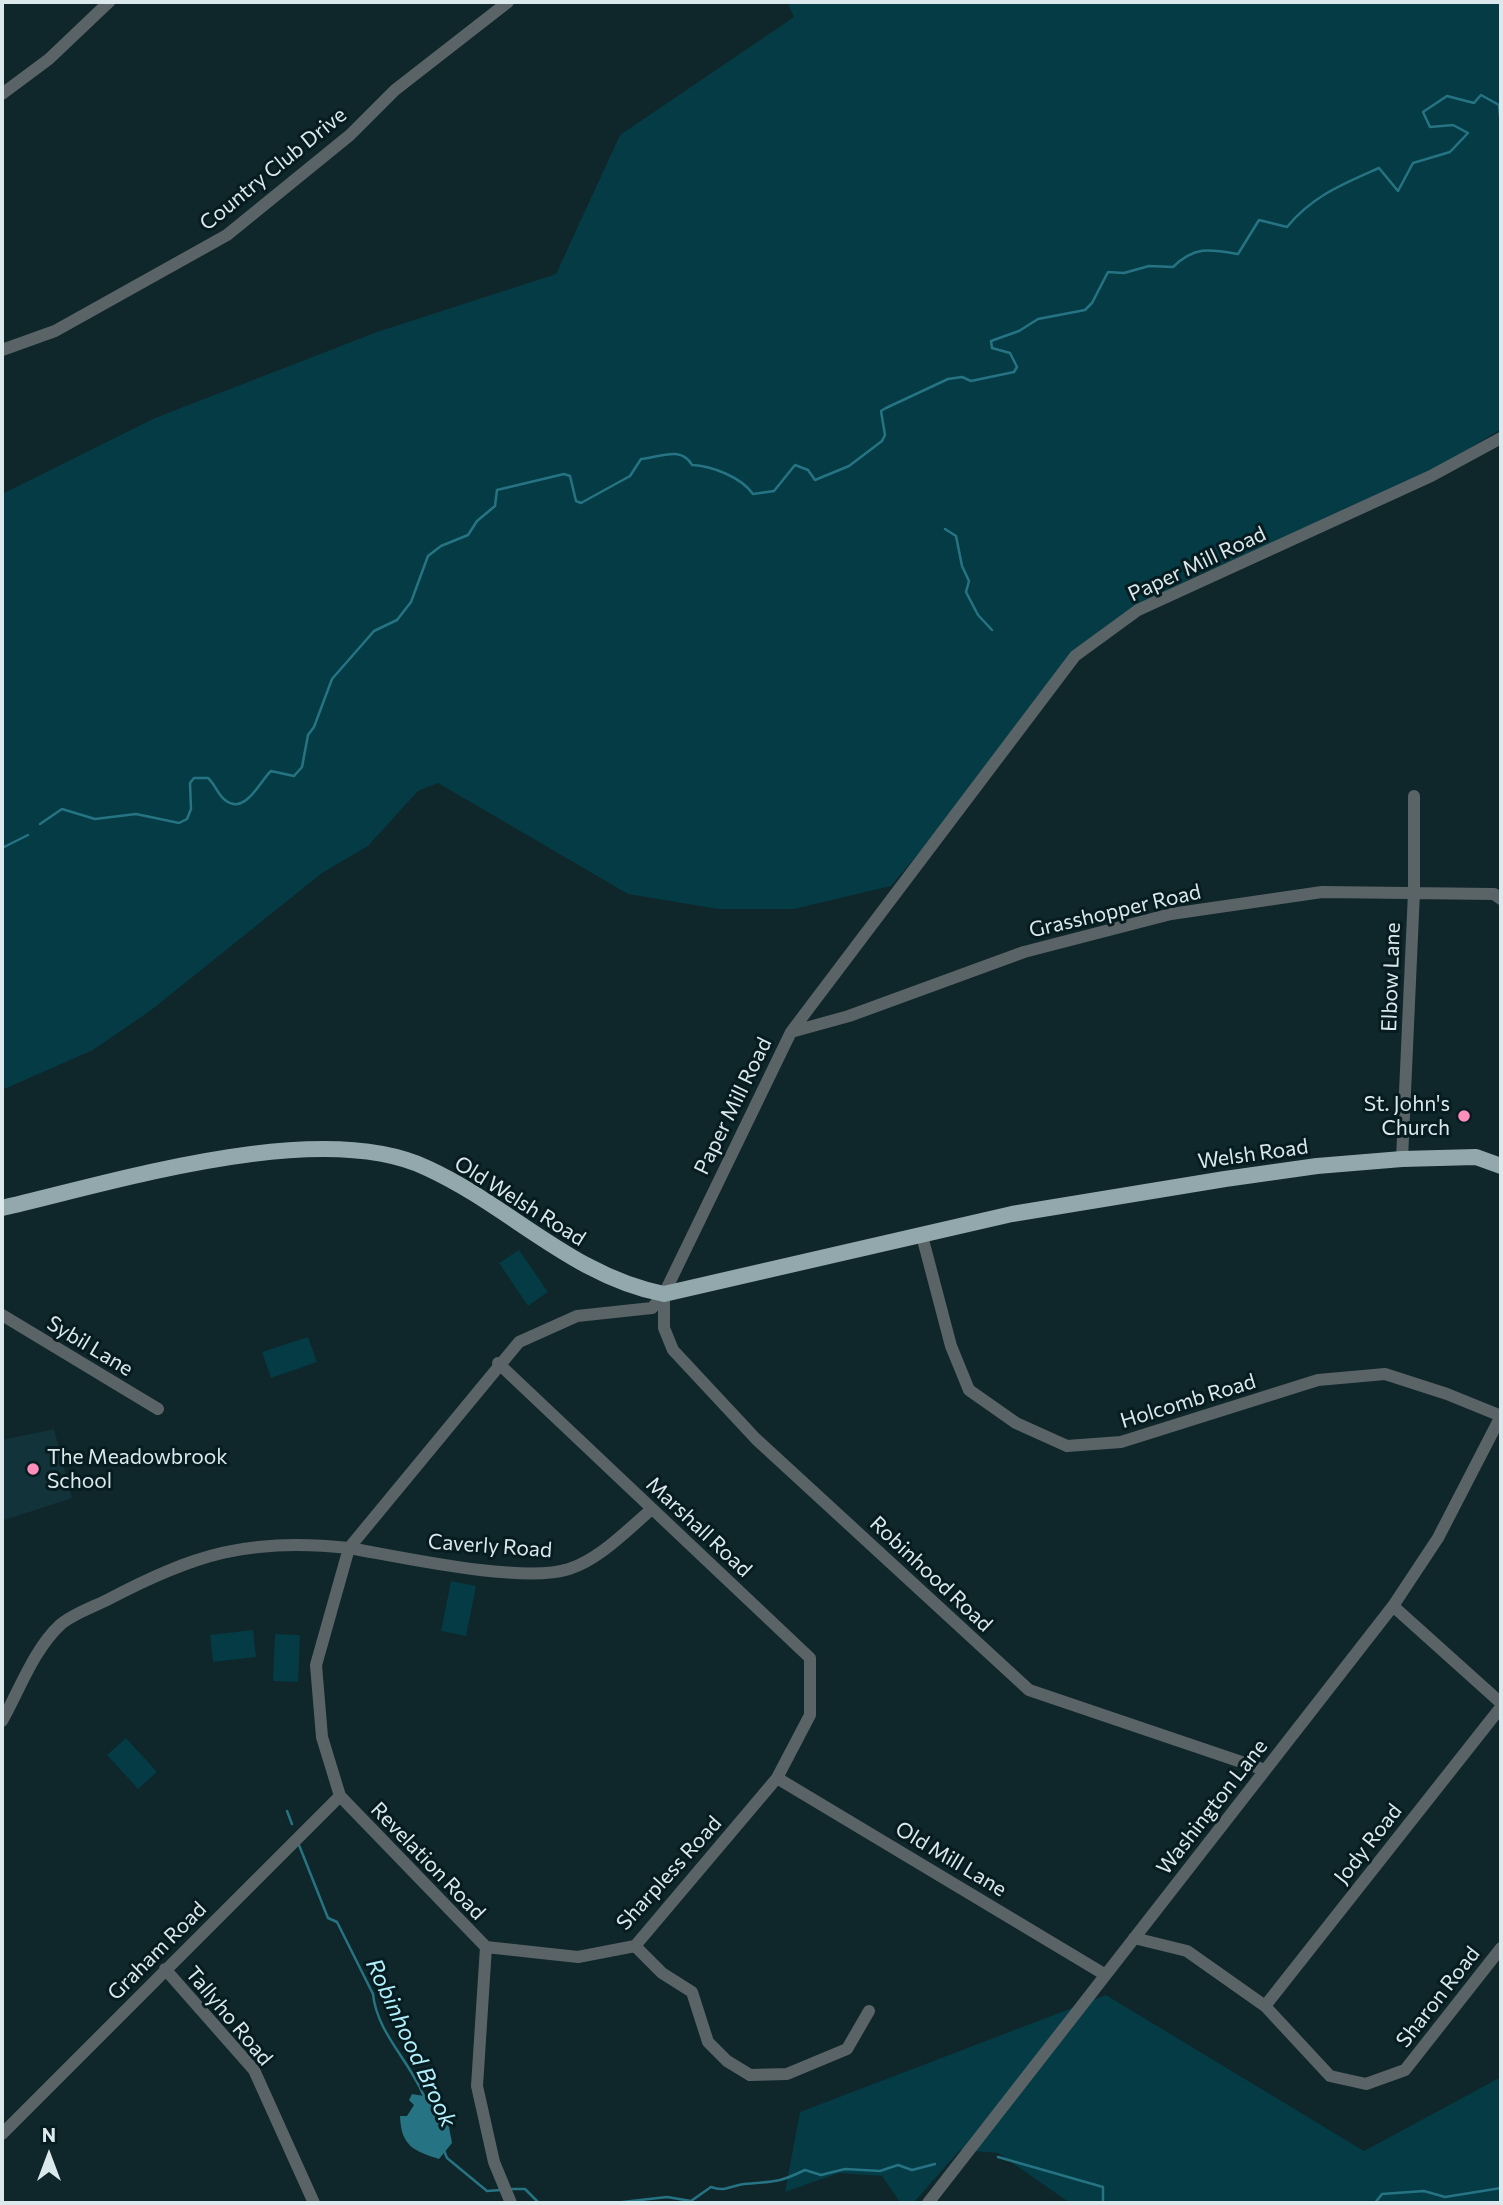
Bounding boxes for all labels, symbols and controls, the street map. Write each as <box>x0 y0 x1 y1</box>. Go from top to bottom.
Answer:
street label: Country Club Drive <box>195 102 351 236</box>
street label: Paper Mill Road <box>1124 521 1270 607</box>
street label: Grasshopper Road <box>1027 879 1203 943</box>
street label: Elbow Lane <box>1376 922 1406 1032</box>
street label: Paper Mill Road <box>689 1033 777 1179</box>
place label: St. John's Church <box>1364 1091 1450 1141</box>
marker: St. John's Church <box>1456 1108 1472 1124</box>
street label: Welsh Road <box>1196 1134 1310 1174</box>
street label: Old Welsh Road <box>450 1151 590 1251</box>
street label: Sybil Lane <box>42 1310 138 1382</box>
street label: Holcomb Road <box>1117 1368 1259 1434</box>
place label: The Meadowbrook School <box>47 1444 228 1494</box>
marker: The Meadowbrook School <box>25 1461 41 1477</box>
street label: Marshall Road <box>641 1472 757 1582</box>
street label: Robinhood Road <box>865 1511 997 1637</box>
street label: Caverly Road <box>427 1529 553 1563</box>
street label: Washington Lane <box>1151 1734 1273 1880</box>
street label: Revelation Road <box>366 1797 490 1925</box>
street label: Jody Road <box>1329 1799 1407 1889</box>
street label: Sharpless Road <box>611 1811 727 1935</box>
street label: Old Mill Lane <box>891 1816 1011 1902</box>
street label: Graham Road <box>102 1896 212 2006</box>
street label: Sharon Road <box>1391 1942 1485 2052</box>
water label: Robinhood Brook <box>360 1954 462 2132</box>
street label: Tallyho Road <box>180 1961 278 2071</box>
north arrow <box>14 2121 84 2191</box>
text: N <box>42 2123 56 2146</box>

